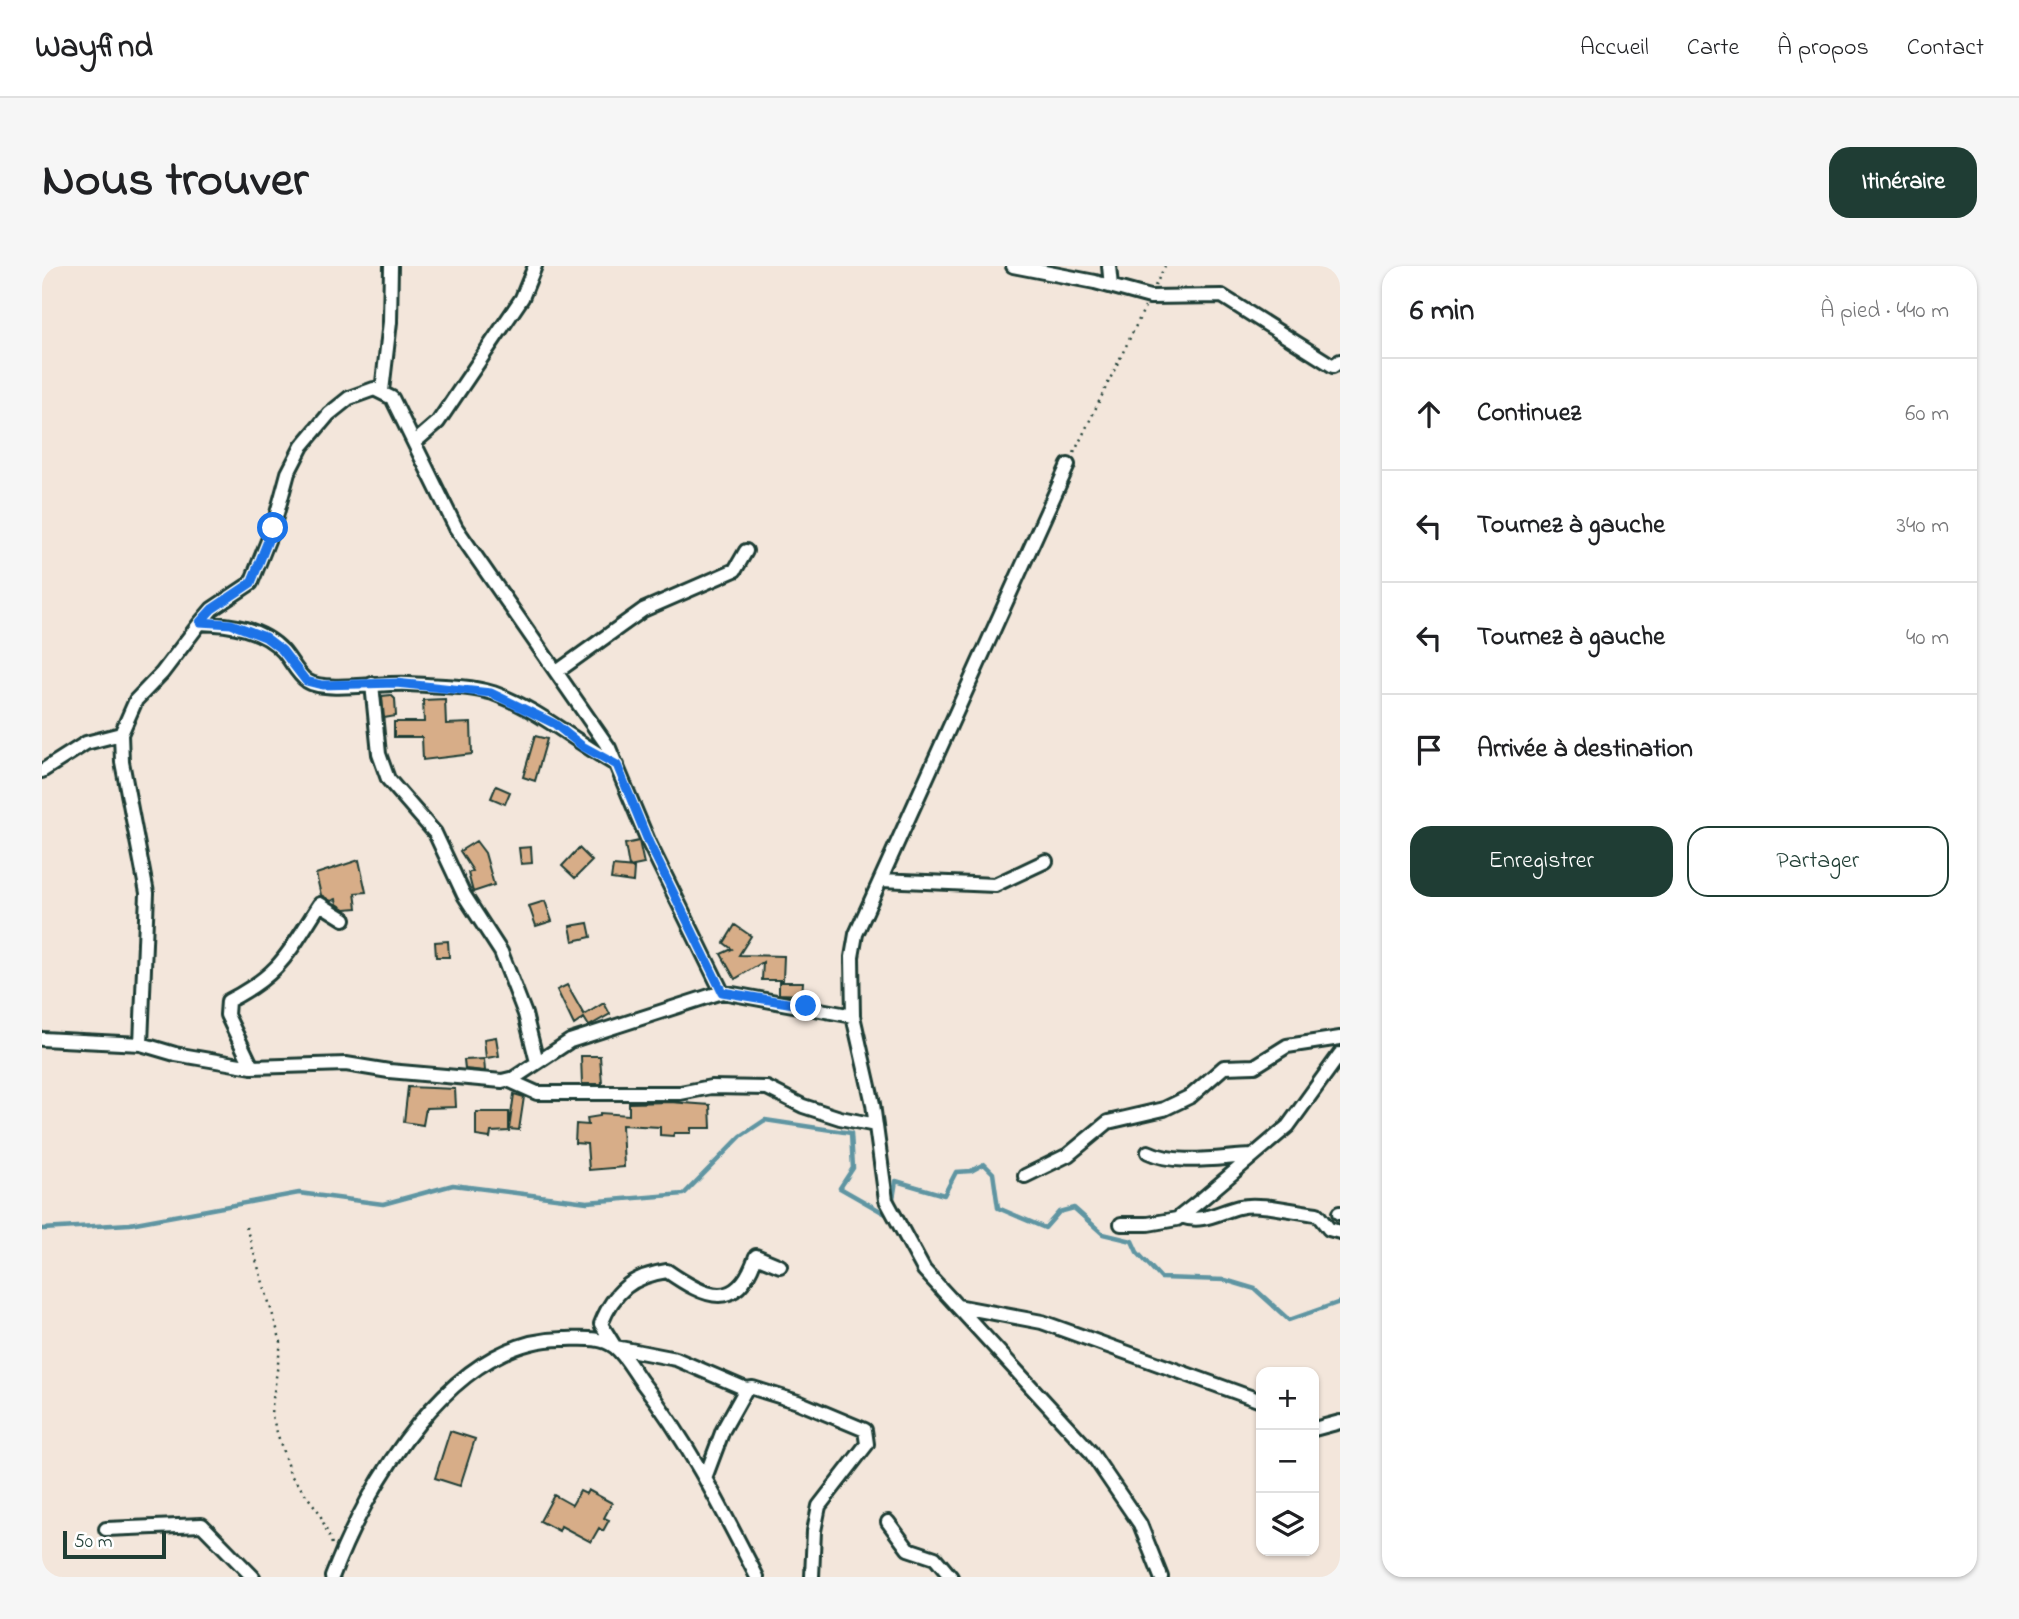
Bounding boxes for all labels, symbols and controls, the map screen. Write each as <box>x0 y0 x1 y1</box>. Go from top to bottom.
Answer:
text: Wayfind <box>35 24 153 72</box>
text: Accueil <box>1580 31 1649 66</box>
text: Carte <box>1687 31 1739 66</box>
text: À propos <box>1777 31 1869 66</box>
text: Contact <box>1907 31 1984 66</box>
text: Nous trouver <box>42 146 308 218</box>
button: Itinéraire <box>1829 147 1977 218</box>
text: 6 min <box>1410 290 1474 334</box>
text: À pied · 440 m <box>1820 295 1949 328</box>
icon: ahead <box>1410 395 1448 433</box>
text: Continuez <box>1477 395 1581 433</box>
text: 60 m <box>1905 398 1949 431</box>
icon: left <box>1410 507 1448 545</box>
text: Tournez à gauche <box>1477 507 1665 545</box>
text: 340 m <box>1896 510 1949 543</box>
route start <box>257 512 288 543</box>
icon: left <box>1410 619 1448 657</box>
text: Tournez à gauche <box>1477 619 1665 657</box>
text: 40 m <box>1906 622 1949 655</box>
icon: arrive <box>1410 731 1448 769</box>
text: Arrivée à destination <box>1477 731 1693 769</box>
button: Enregistrer <box>1410 826 1673 897</box>
button: Partager <box>1687 826 1949 897</box>
route end <box>790 990 821 1021</box>
map controls <box>1256 1367 1319 1556</box>
button: + <box>1256 1367 1319 1430</box>
button: − <box>1256 1430 1319 1493</box>
button: layers <box>1256 1493 1319 1556</box>
scale bar <box>63 1528 166 1560</box>
text: 50 m <box>74 1529 113 1556</box>

